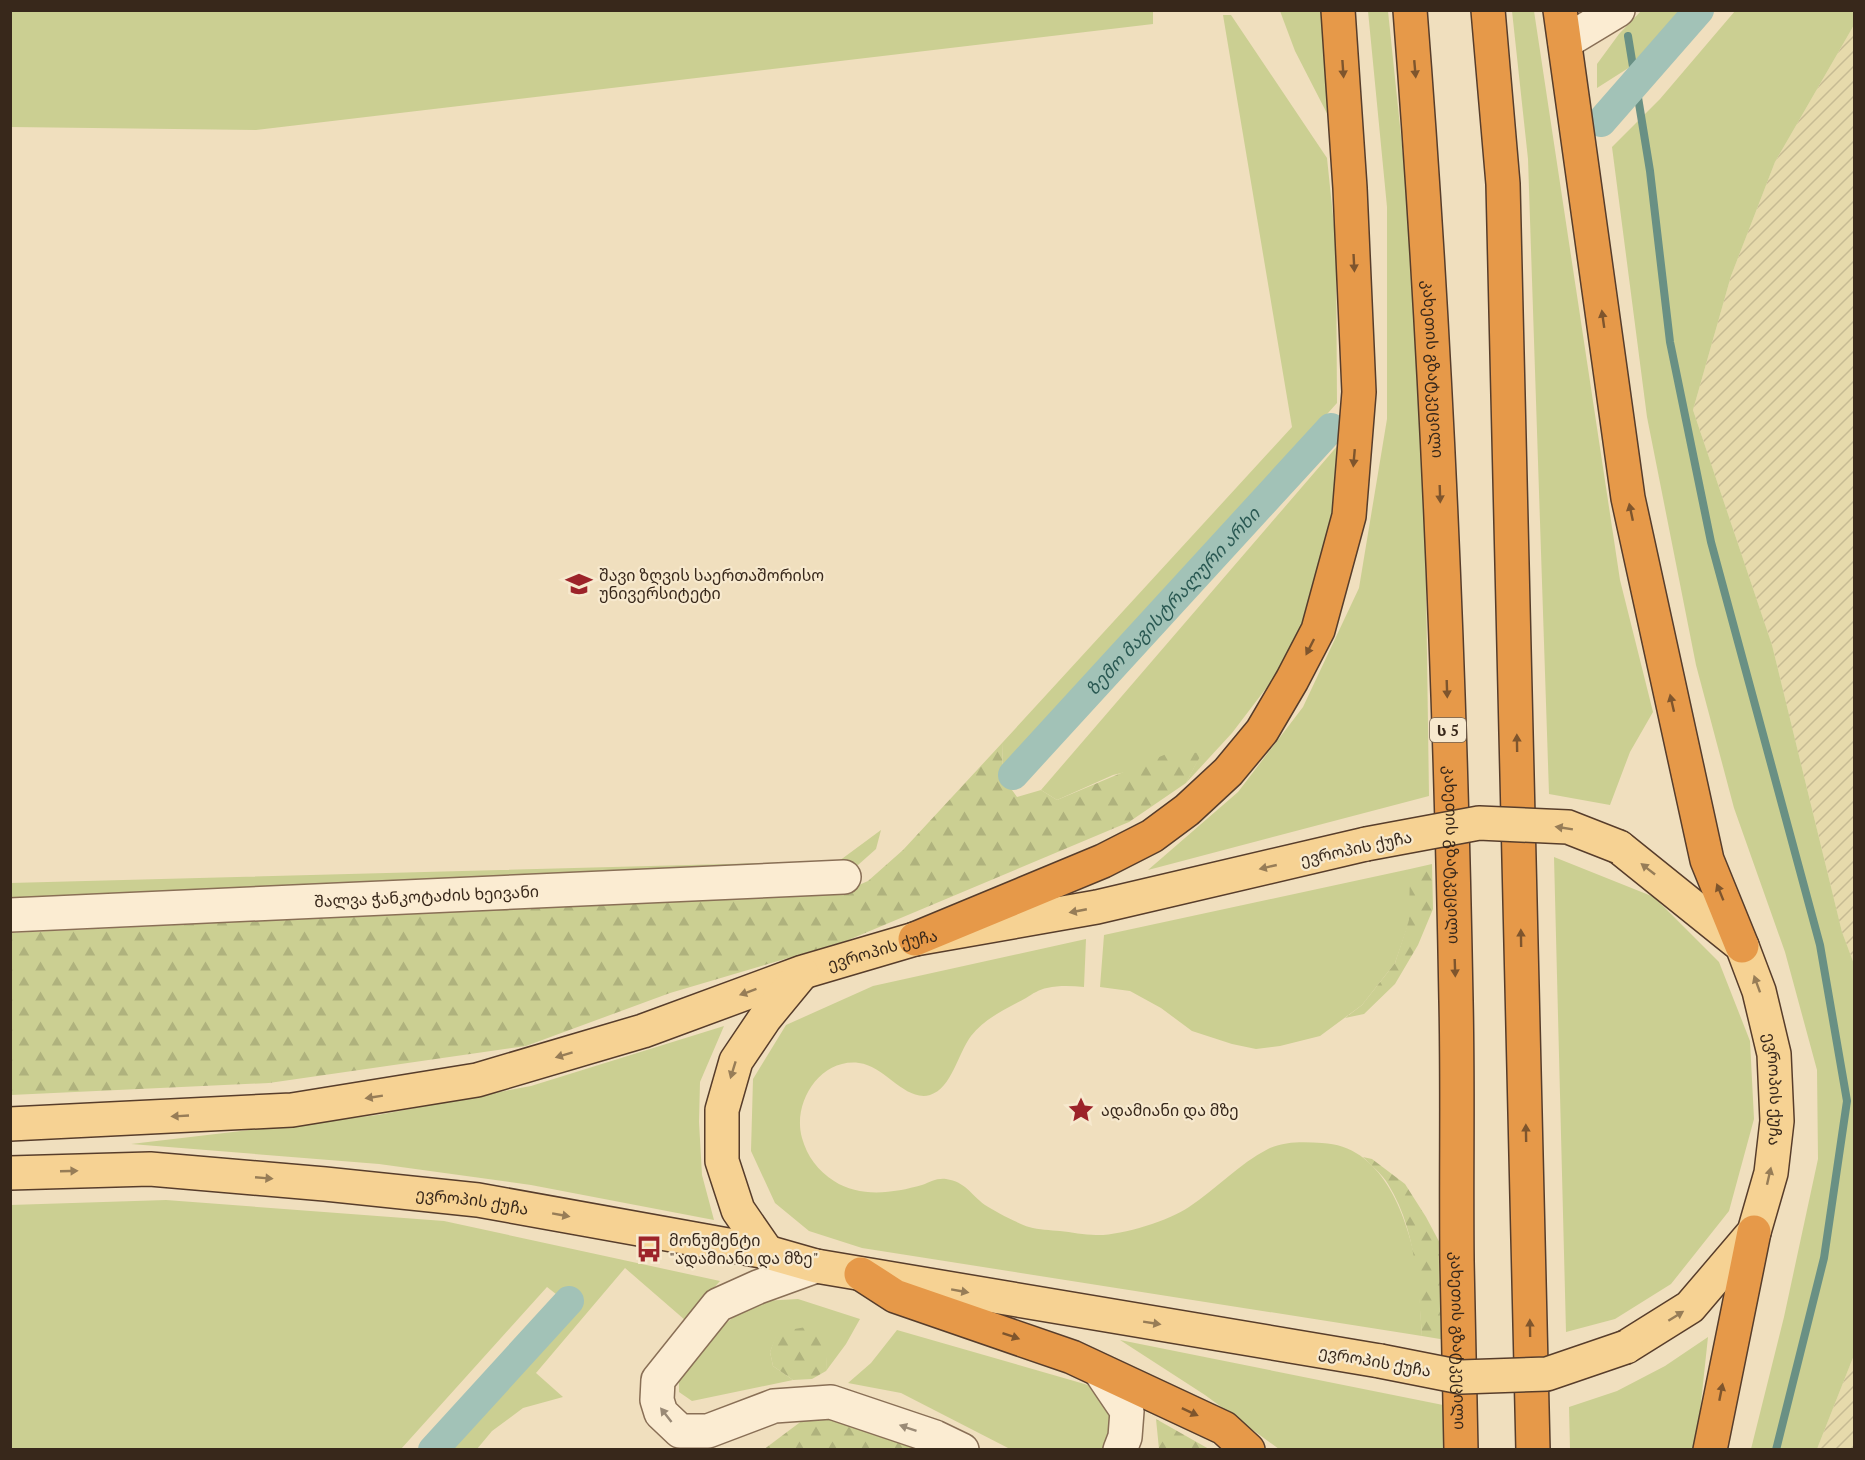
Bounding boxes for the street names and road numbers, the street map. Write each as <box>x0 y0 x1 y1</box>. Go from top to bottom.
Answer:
street label: კახეთის გზატკეცილი <box>1418 280 1449 459</box>
road number: ს 5 <box>1430 718 1466 742</box>
street label: კახეთის გზატკეცილი <box>1439 765 1466 944</box>
street label: ევროპის ქუჩა <box>1298 825 1414 871</box>
street label: შალვა ჭანკოტაძის ხეივანი <box>314 880 539 912</box>
street label: ევროპის ქუჩა <box>825 924 939 975</box>
street label: ევროპის ქუჩა <box>1758 1030 1788 1147</box>
street label: ევროპის ქუჩა <box>415 1183 530 1220</box>
street label: კახეთის გზატკეცილი <box>1446 1252 1472 1430</box>
street label: ევროპის ქუჩა <box>1317 1340 1433 1382</box>

